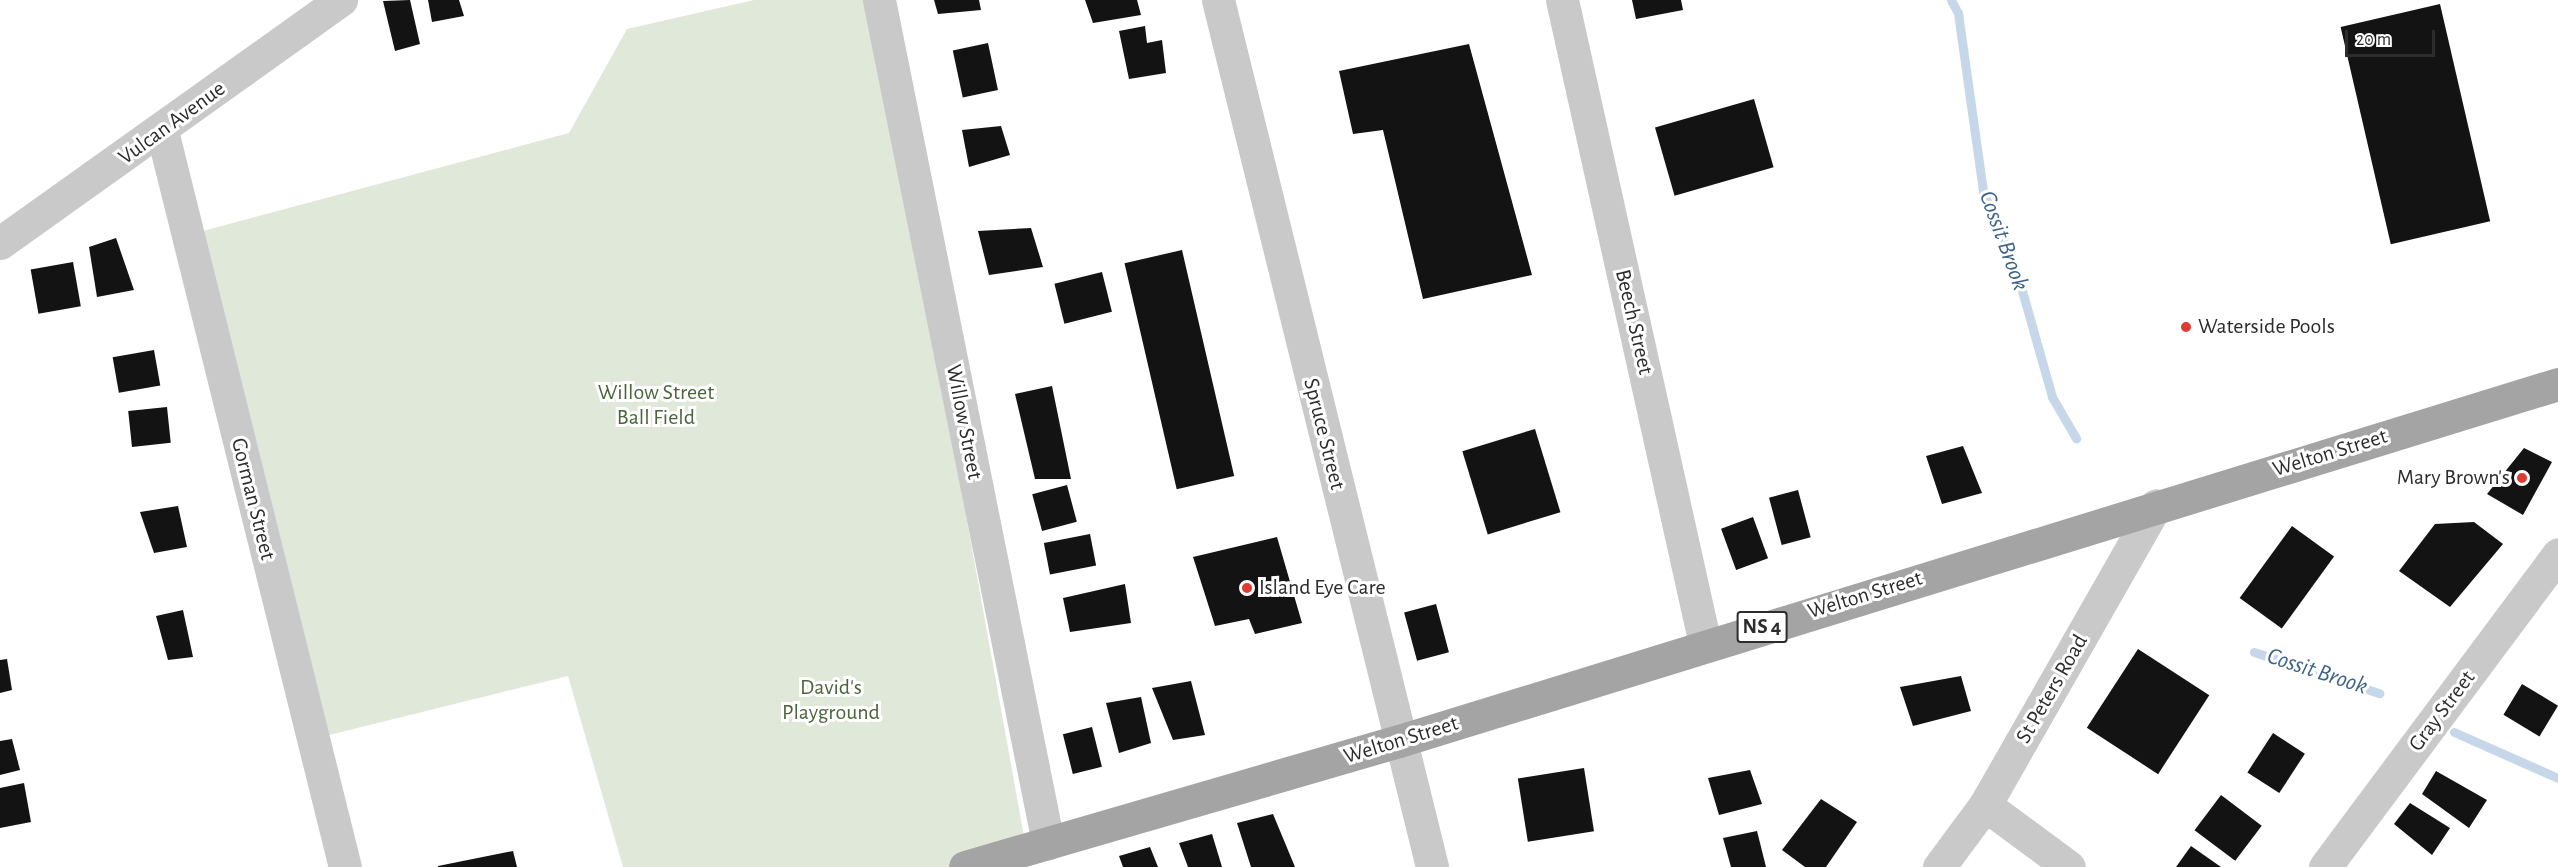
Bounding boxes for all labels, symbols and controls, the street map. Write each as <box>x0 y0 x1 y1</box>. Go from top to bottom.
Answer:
scale bar <box>2348 18 2438 56</box>
text: 20 m <box>2356 31 2391 49</box>
street label: Vulcan Avenue <box>114 76 230 170</box>
water label: Cossit Brook <box>1972 187 2034 295</box>
street label: Beech Street <box>1609 267 1659 377</box>
place label: Waterside Pools <box>2198 314 2335 340</box>
marker: Waterside Pools <box>2179 320 2193 334</box>
street label: Willow Street <box>940 362 988 482</box>
street label: Spruce Street <box>1297 376 1351 492</box>
park label: Willow Street Ball Field <box>598 379 714 430</box>
street label: Welton Street <box>2270 423 2390 483</box>
street label: Gorman Street <box>225 435 281 563</box>
place label: Mary Brown's <box>2397 465 2510 491</box>
marker: Mary Brown's <box>2515 471 2529 485</box>
street label: Welton Street <box>1805 565 1925 625</box>
place label: Island Eye Care <box>1259 575 1386 601</box>
marker: Island Eye Care <box>1240 581 1254 595</box>
road number: NS 4 <box>1736 609 1788 645</box>
street label: St Peters Road <box>2010 630 2094 748</box>
water label: Cossit Brook <box>2263 642 2371 702</box>
street label: Gray Street <box>2403 665 2481 757</box>
park label: David's Playground <box>782 674 880 726</box>
street label: Welton Street <box>1341 710 1461 770</box>

